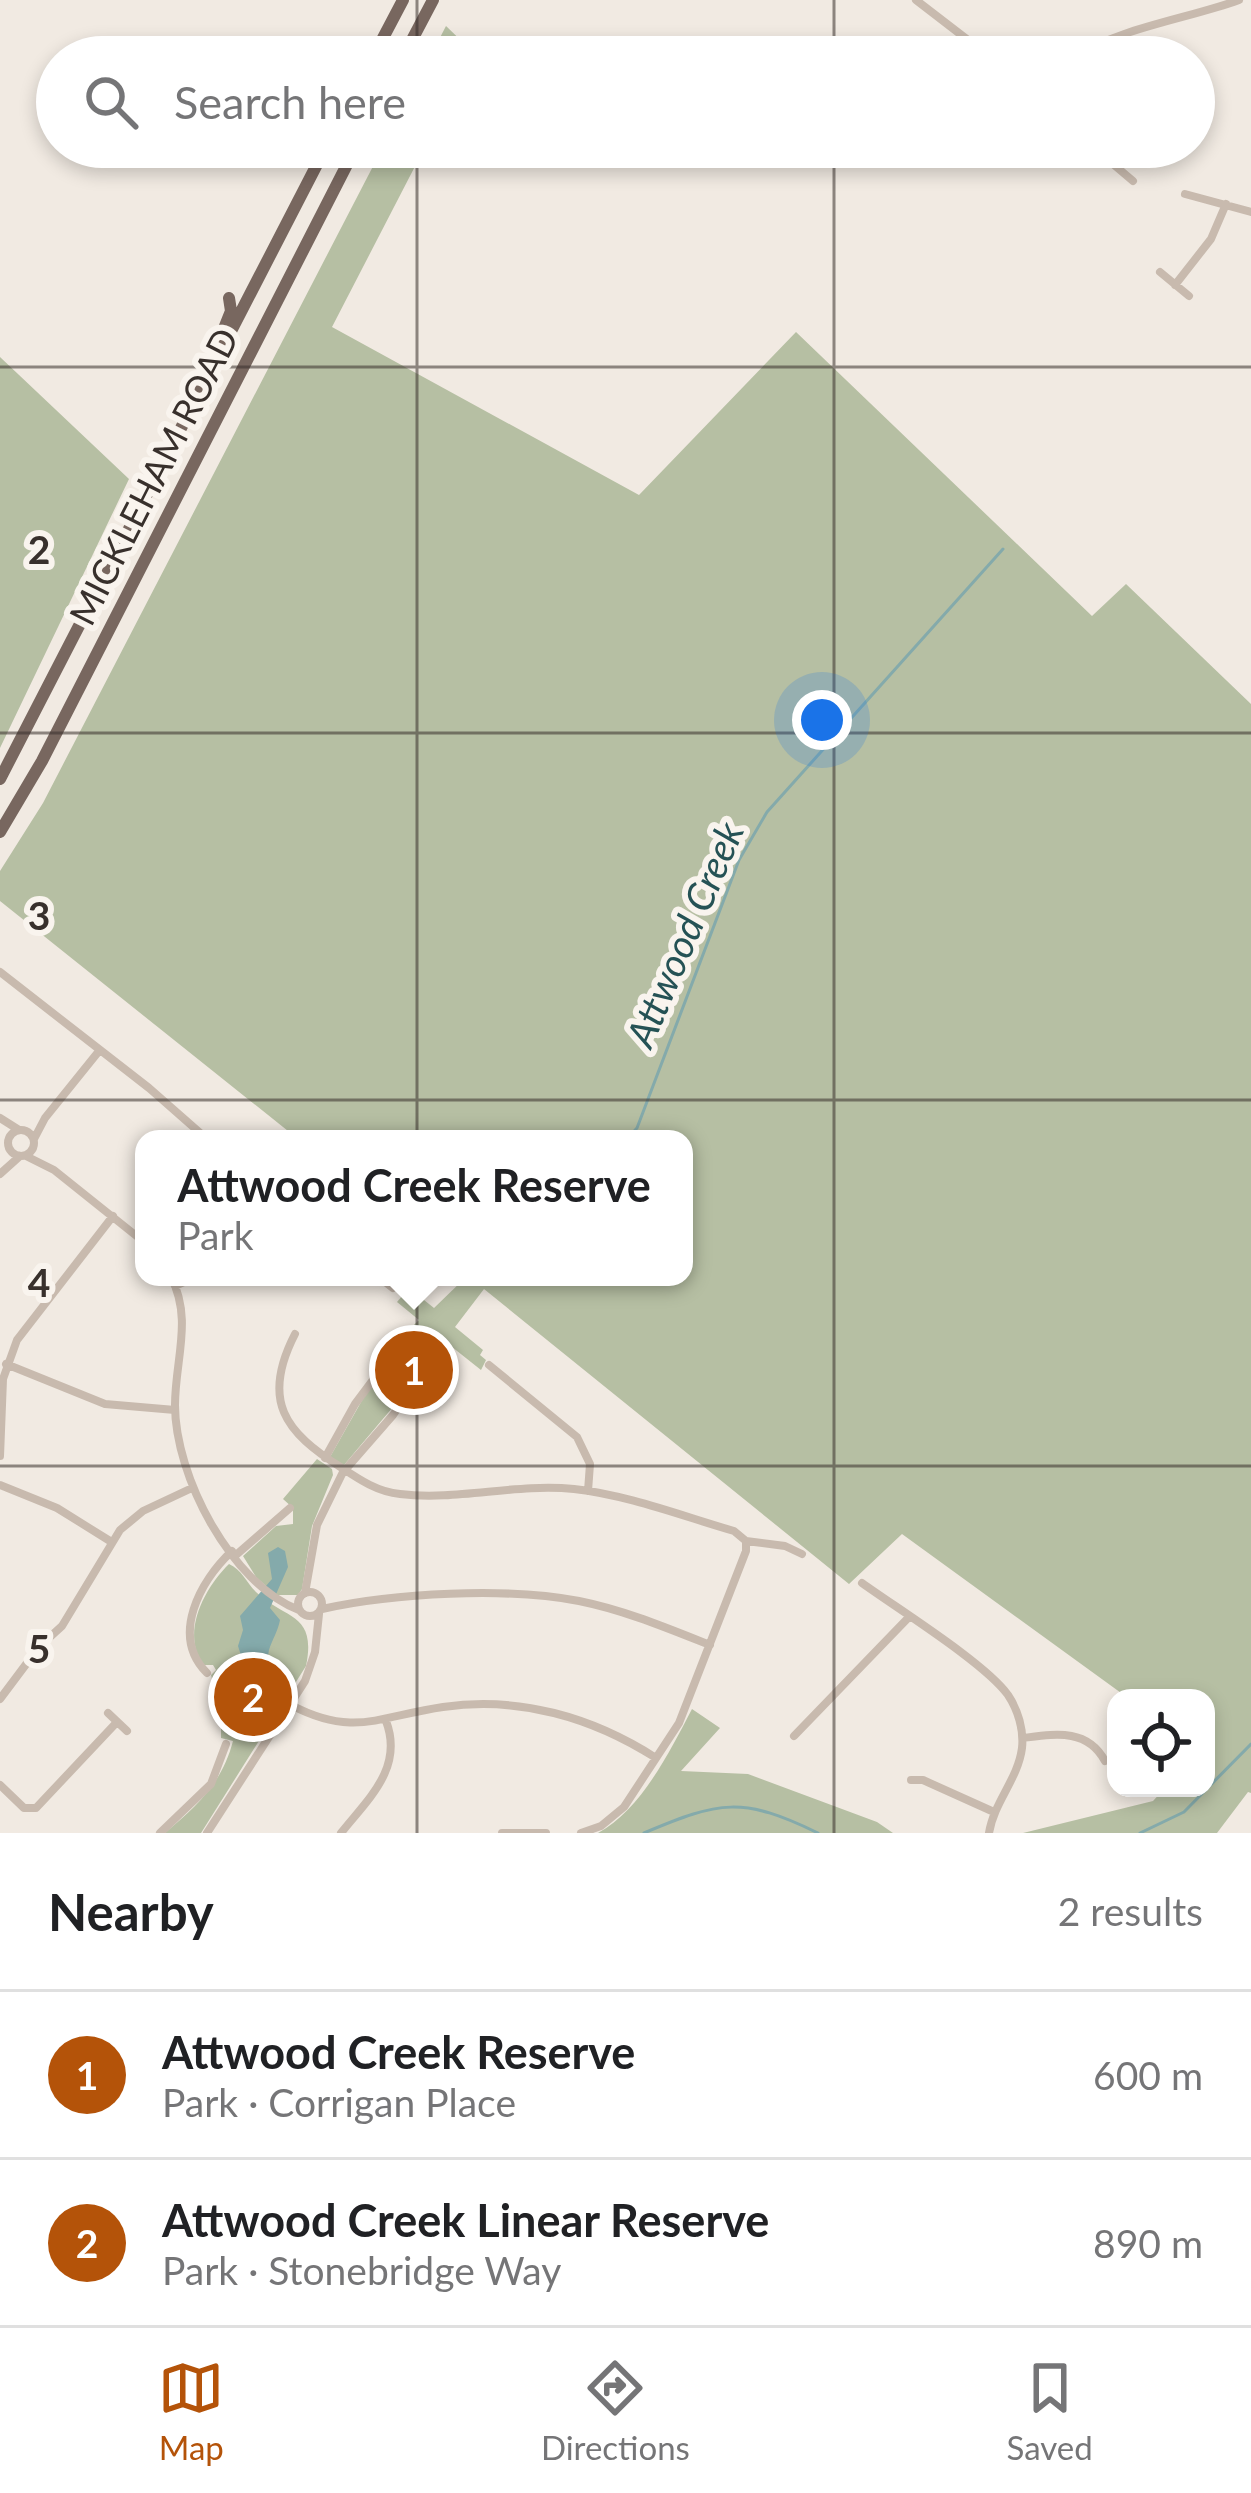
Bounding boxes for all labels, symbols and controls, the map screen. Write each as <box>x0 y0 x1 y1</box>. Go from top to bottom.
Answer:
search box <box>36 36 1215 168</box>
icon: search <box>78 69 144 135</box>
text: Search here <box>174 75 406 129</box>
street label: MICKLEHAM ROAD <box>59 320 247 632</box>
text: 2 <box>28 526 50 572</box>
your location <box>792 690 852 750</box>
water label: Attwood Creek <box>615 814 752 1055</box>
text: 3 <box>28 892 50 938</box>
popup <box>135 1130 693 1286</box>
text: Attwood Creek Reserve <box>177 1158 651 1212</box>
text: Park <box>177 1212 253 1258</box>
text: 4 <box>28 1259 50 1305</box>
pin: 1 <box>375 1325 453 1415</box>
text: 5 <box>28 1625 50 1671</box>
pin: 2 <box>214 1652 292 1742</box>
map controls <box>1107 1689 1215 1797</box>
button: locate <box>1107 1689 1215 1797</box>
text: Nearby <box>48 1881 214 1942</box>
text: 2 results <box>1058 1888 1203 1934</box>
text: Attwood Creek Reserve <box>162 2025 635 2079</box>
text: 1 <box>76 2052 98 2098</box>
text: 600 m <box>1093 2052 1203 2098</box>
text: Park · Corrigan Place <box>162 2079 516 2125</box>
text: Attwood Creek Linear Reserve <box>162 2193 769 2247</box>
text: 2 <box>76 2220 98 2266</box>
text: 890 m <box>1093 2220 1203 2266</box>
text: Park · Stonebridge Way <box>162 2247 561 2293</box>
tab: Map <box>158 2355 224 2467</box>
tab: Directions <box>541 2355 690 2467</box>
tab: Saved <box>1006 2355 1093 2467</box>

